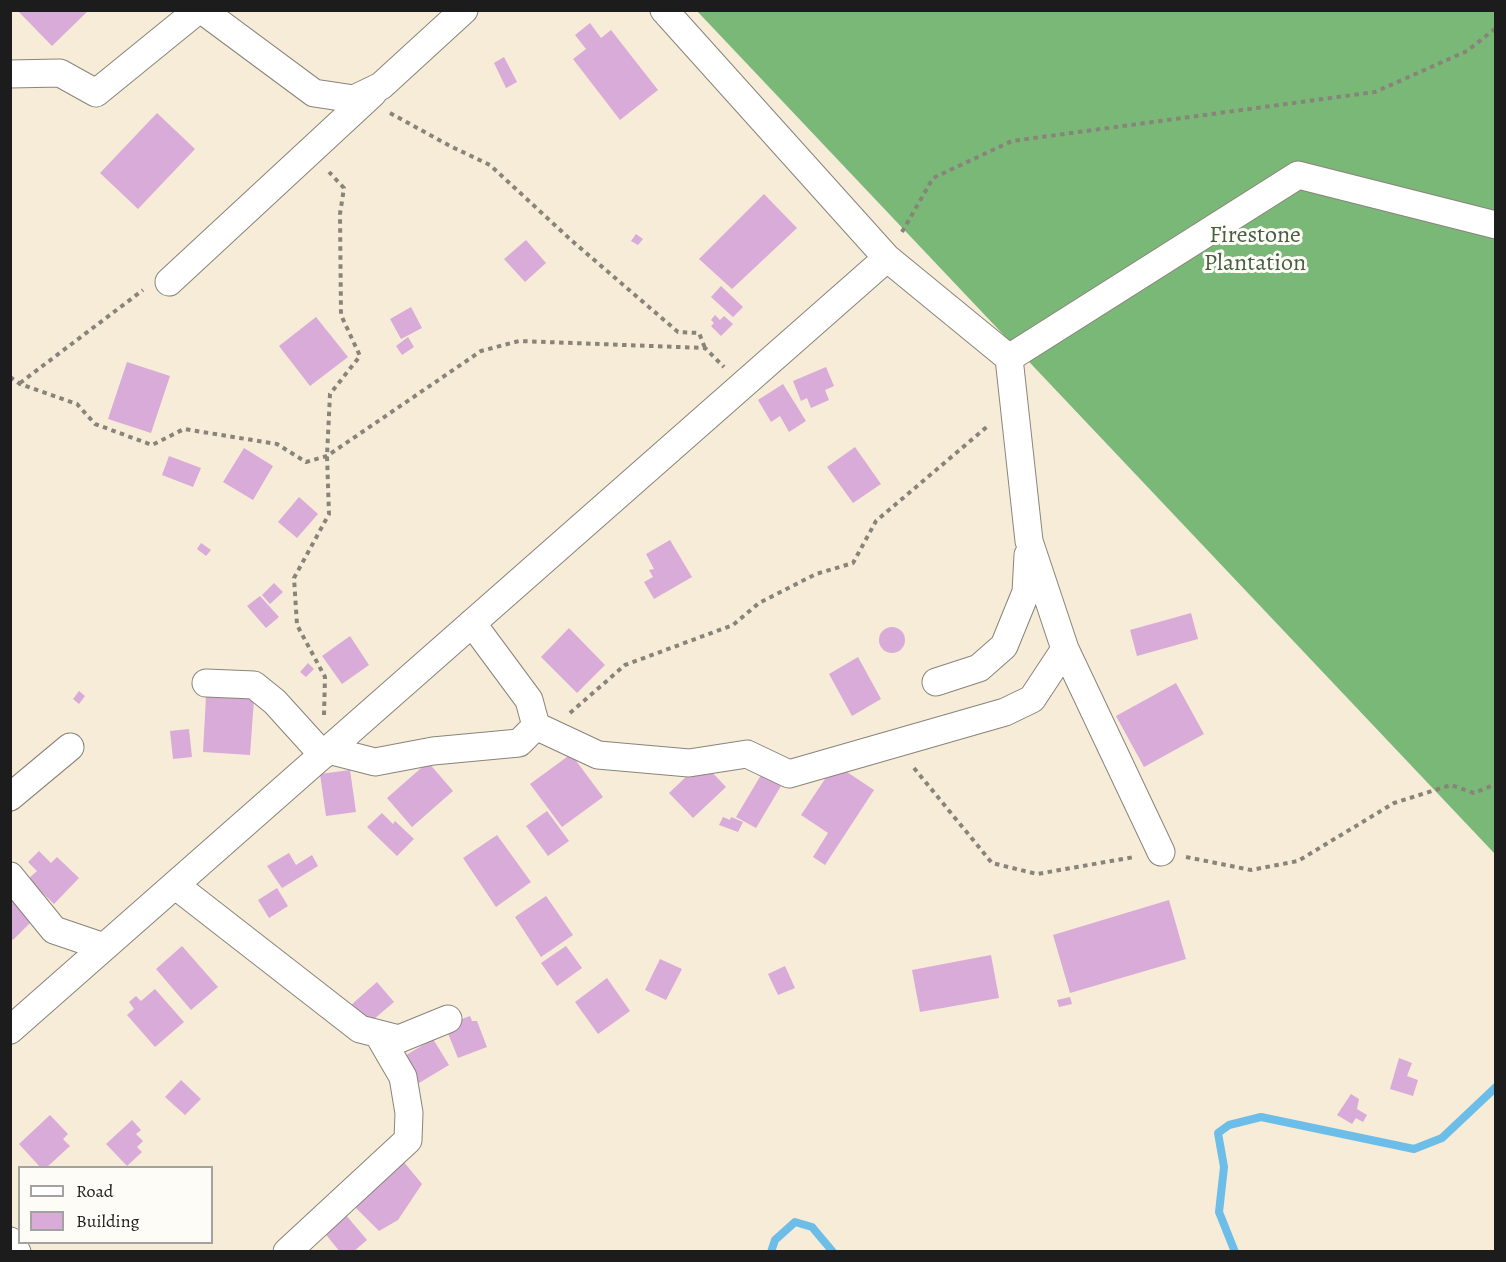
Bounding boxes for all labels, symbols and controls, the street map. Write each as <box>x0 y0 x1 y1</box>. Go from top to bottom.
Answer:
park label: Firestone Plantation <box>1204 222 1306 278</box>
legend <box>18 1166 213 1244</box>
text: Road <box>76 1179 113 1203</box>
text: Building <box>76 1209 140 1233</box>

